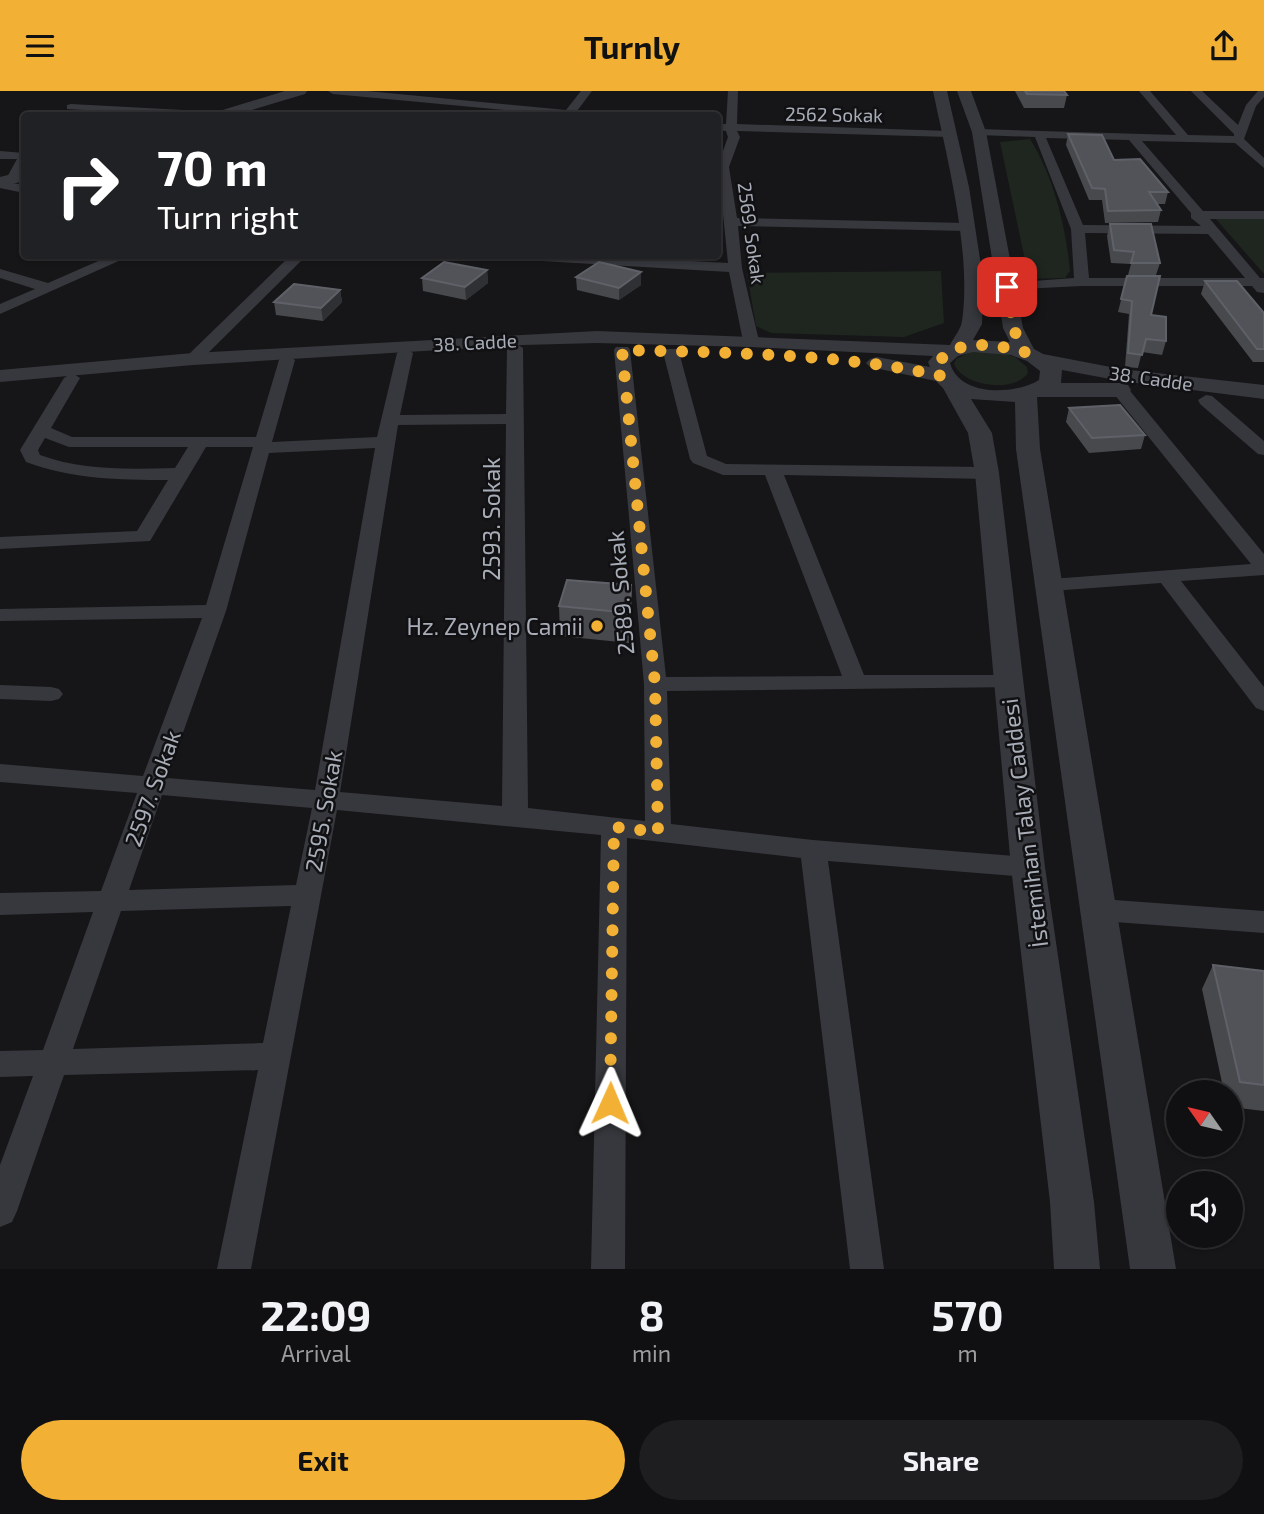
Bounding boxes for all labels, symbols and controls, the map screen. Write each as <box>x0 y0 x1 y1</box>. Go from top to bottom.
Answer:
icon: menu <box>21 27 59 65</box>
text: Turnly <box>584 27 680 65</box>
icon: share <box>1205 27 1243 65</box>
street label: 2562 Sokak <box>785 102 883 126</box>
text: 70 m <box>157 137 268 196</box>
icon: right <box>42 140 133 231</box>
street label: 2569. Sokak <box>733 181 771 286</box>
text: Turn right <box>157 197 299 235</box>
pin <box>977 257 1037 317</box>
icon: arrive <box>988 268 1026 306</box>
street label: 38. Cadde <box>432 328 518 356</box>
street label: 38. Cadde <box>1108 361 1194 395</box>
street label: 2593. Sokak <box>477 457 505 581</box>
street label: 2589. Sokak <box>601 529 639 656</box>
place label: Hz. Zeynep Camii <box>407 612 583 640</box>
marker: Hz. Zeynep Camii <box>589 618 605 634</box>
street label: İstemihan Talay Caddesi <box>995 697 1053 949</box>
street label: 2597. Sokak <box>118 726 186 850</box>
street label: 2595. Sokak <box>299 748 348 874</box>
position arrow <box>573 1066 647 1140</box>
north arrow <box>1166 1080 1242 1157</box>
map controls <box>1166 1080 1243 1248</box>
button: sound <box>1166 1171 1243 1248</box>
text: 22:09 <box>261 1289 371 1339</box>
text: 8 <box>638 1289 665 1339</box>
text: 570 <box>932 1289 1003 1339</box>
text: Arrival <box>281 1339 351 1367</box>
text: min <box>632 1339 671 1367</box>
text: m <box>957 1339 978 1367</box>
button: Exit <box>21 1420 625 1500</box>
button: Share <box>639 1420 1243 1500</box>

